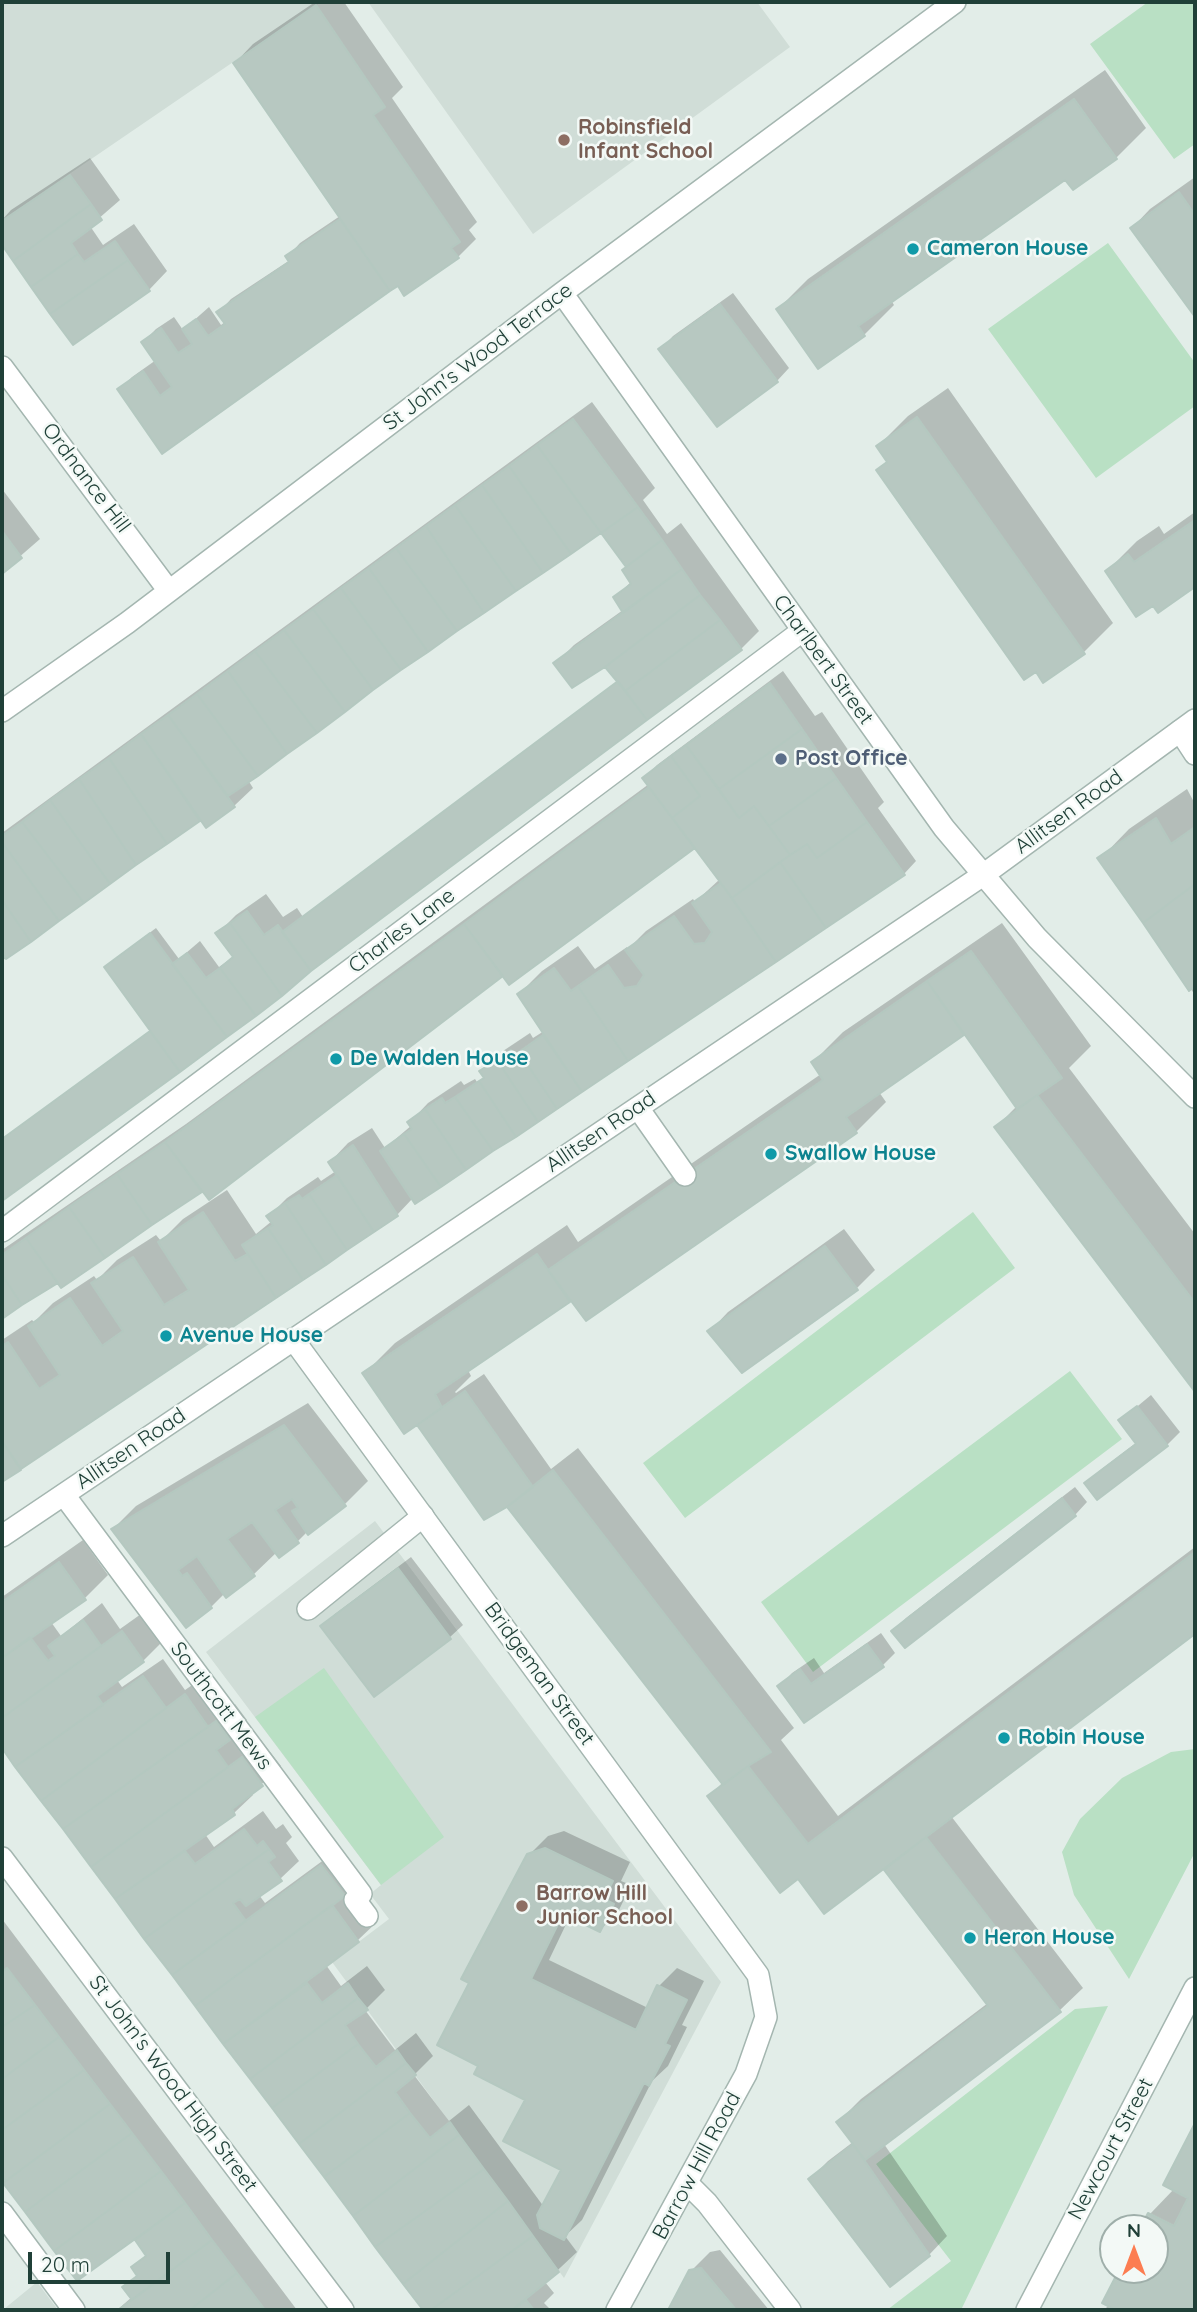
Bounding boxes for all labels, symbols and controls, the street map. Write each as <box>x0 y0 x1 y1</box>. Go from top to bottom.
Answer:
place label: Robinsfield Infant School <box>578 115 713 165</box>
marker: Robinsfield Infant School <box>556 132 572 148</box>
place label: Cameron House <box>927 236 1088 262</box>
marker: Cameron House <box>905 241 921 257</box>
street label: St John's Wood Terrace <box>378 278 578 436</box>
street label: Ordnance Hill <box>36 418 136 538</box>
street label: Charlbert Street <box>767 590 879 730</box>
place label: Post Office <box>795 746 908 772</box>
marker: Post Office <box>773 751 789 767</box>
street label: Allitsen Road <box>1010 764 1128 860</box>
street label: Charles Lane <box>344 883 460 979</box>
place label: De Walden House <box>350 1046 529 1072</box>
marker: De Walden House <box>328 1051 344 1067</box>
street label: Allitsen Road <box>541 1086 661 1178</box>
place label: Swallow House <box>785 1141 936 1167</box>
marker: Swallow House <box>763 1146 779 1162</box>
place label: Avenue House <box>180 1323 323 1349</box>
marker: Avenue House <box>158 1328 174 1344</box>
street label: Allitsen Road <box>71 1403 191 1495</box>
street label: Bridgeman Street <box>479 1598 599 1750</box>
street label: Southcott Mews <box>165 1637 277 1775</box>
place label: Robin House <box>1018 1725 1145 1751</box>
marker: Robin House <box>996 1730 1012 1746</box>
place label: Barrow Hill Junior School <box>536 1881 673 1931</box>
marker: Barrow Hill Junior School <box>514 1898 530 1914</box>
place label: Heron House <box>984 1925 1115 1951</box>
marker: Heron House <box>962 1930 978 1946</box>
street label: St John's Wood High Street <box>83 1971 263 2197</box>
street label: Newcourt Street <box>1063 2074 1159 2224</box>
street label: Barrow Hill Road <box>648 2088 746 2244</box>
north arrow <box>1099 2214 1169 2284</box>
text: N <box>1127 2218 1141 2242</box>
scale bar <box>32 2238 173 2282</box>
text: 20 m <box>41 2251 90 2277</box>

